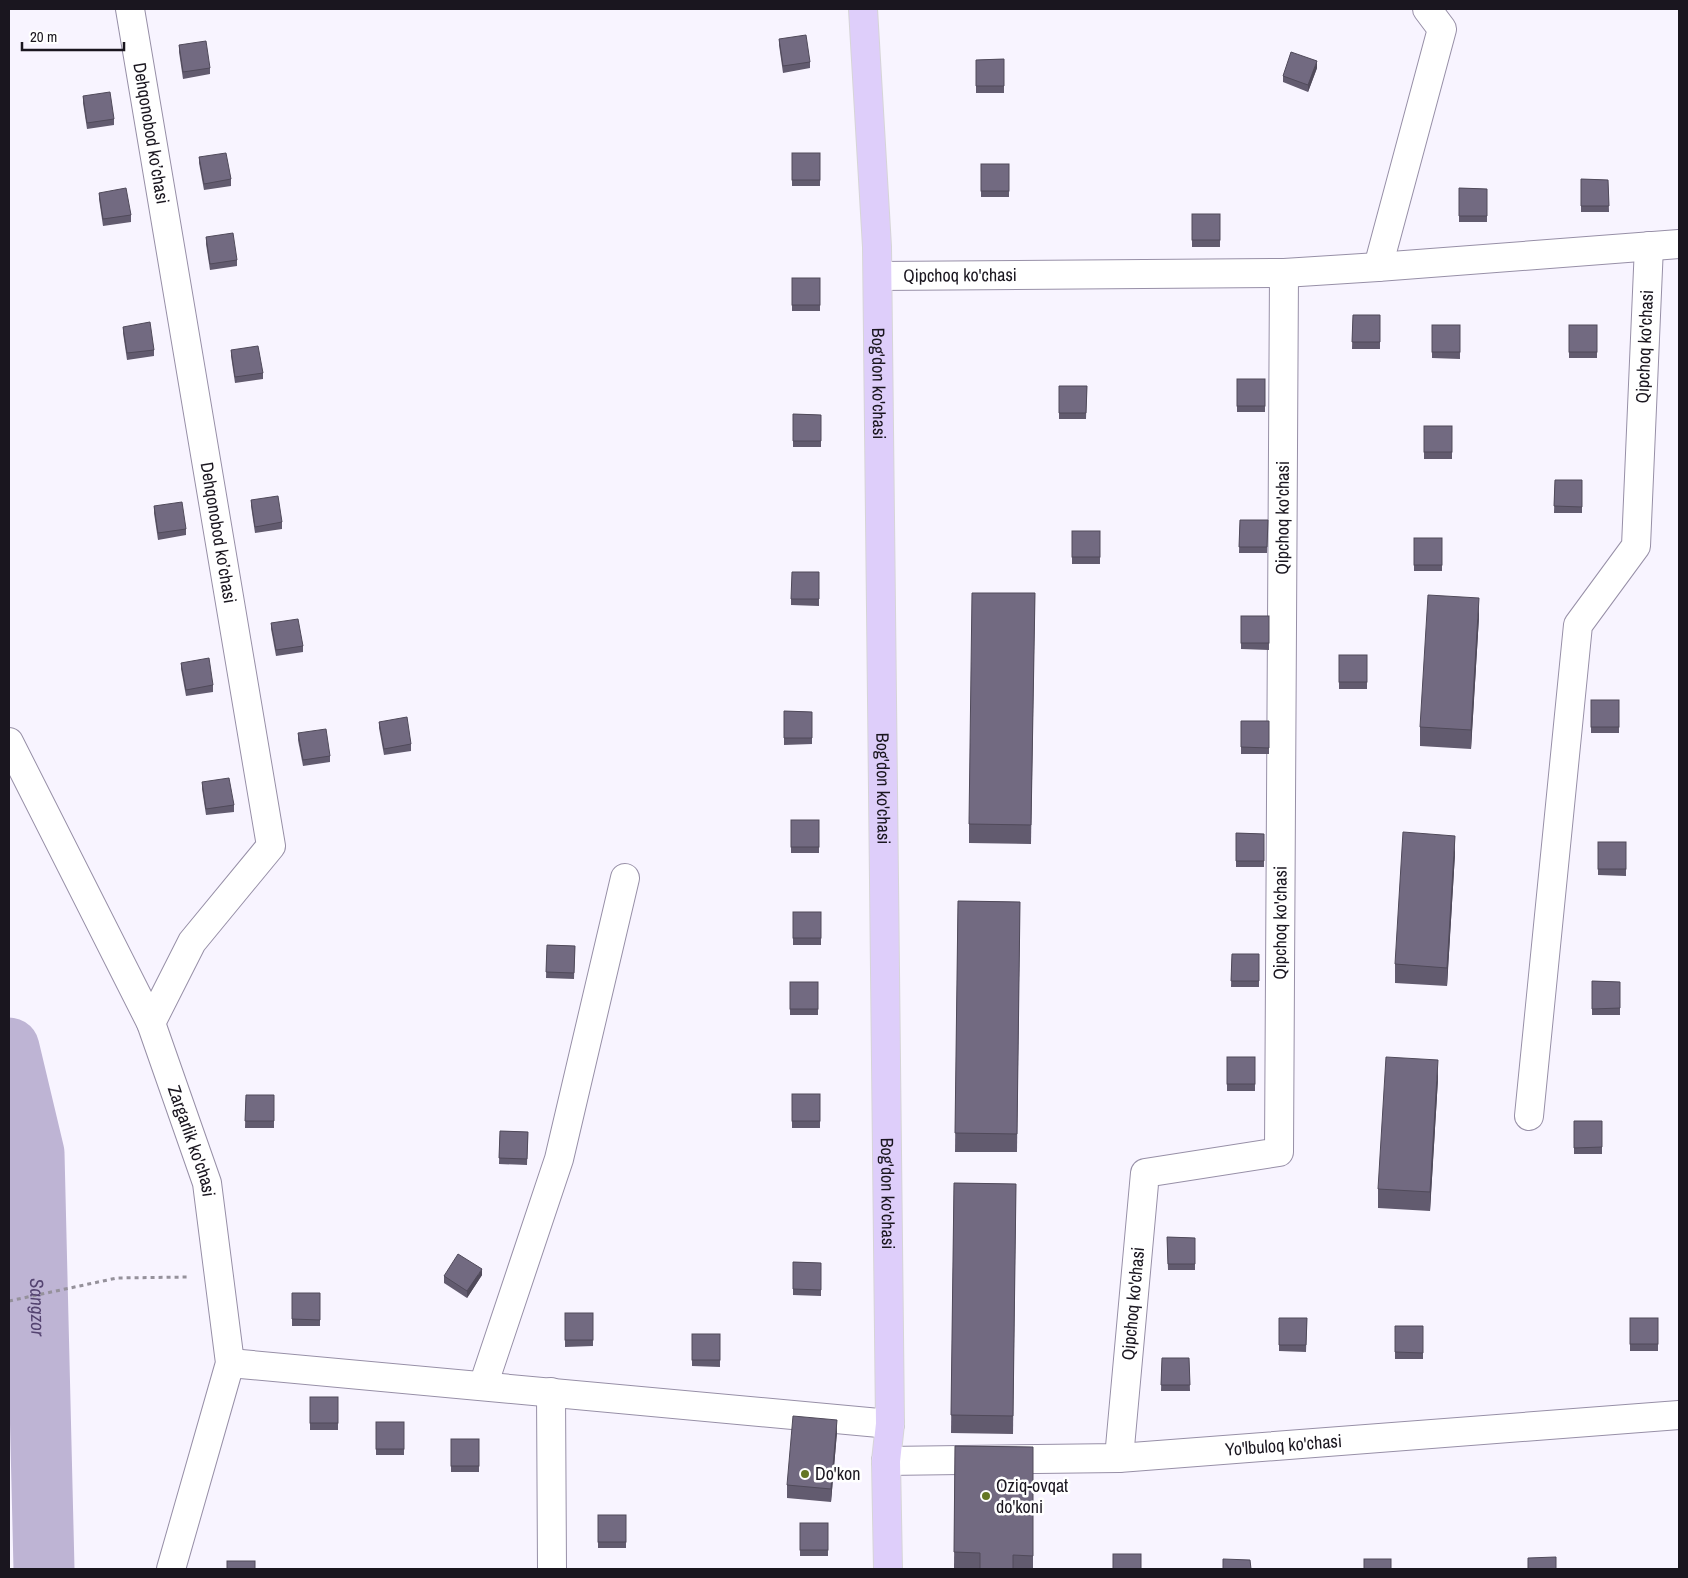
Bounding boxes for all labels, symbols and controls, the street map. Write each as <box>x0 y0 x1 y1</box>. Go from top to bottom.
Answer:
scale bar <box>22 20 125 52</box>
text: 20 m <box>30 26 57 47</box>
street label: Dehqonobod ko’chasi <box>127 61 176 206</box>
street label: Qipchoq ko'chasi <box>903 262 1017 288</box>
street label: Qipchoq ko'chasi <box>1629 289 1659 404</box>
street label: Bog'don ko'chasi <box>866 328 892 440</box>
street label: Dehqonobod ko’chasi <box>195 460 243 605</box>
street label: Qipchoq ko'chasi <box>1269 461 1295 575</box>
street label: Bog'don ko'chasi <box>870 733 897 845</box>
street label: Qipchoq ko'chasi <box>1267 866 1293 980</box>
street label: Zargarlik ko'chasi <box>162 1082 222 1198</box>
street label: Bog'don ko'chasi <box>875 1138 901 1249</box>
street label: Qipchoq ko'chasi <box>1115 1246 1150 1361</box>
water label: Sangzor <box>24 1278 51 1337</box>
street label: Yo'lbuloq ko'chasi <box>1224 1428 1343 1462</box>
place label: Do'kon <box>815 1461 861 1486</box>
marker: Do'kon <box>799 1468 811 1480</box>
place label: Oziq-ovqat do'koni <box>996 1473 1068 1519</box>
marker: Oziq-ovqat do'koni <box>980 1490 992 1502</box>

